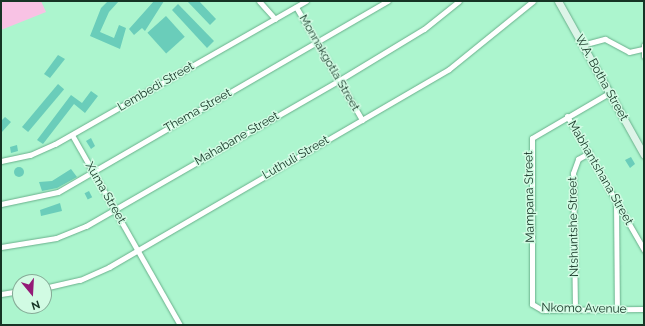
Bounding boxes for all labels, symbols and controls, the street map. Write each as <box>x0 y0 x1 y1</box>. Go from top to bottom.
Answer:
street label: Monnakgotla Street <box>296 12 362 114</box>
street label: W.A. Botha Street <box>571 32 631 124</box>
street label: Lembedi Street <box>115 59 197 115</box>
street label: Thema Street <box>162 86 234 136</box>
street label: Mahabane Street <box>192 109 282 169</box>
street label: Mabhantshana Street <box>564 118 636 228</box>
street label: Luthuli Street <box>260 133 332 183</box>
street label: Mampana Street <box>522 151 538 243</box>
street label: Xuma Street <box>82 160 128 226</box>
street label: Ntshuntshe Street <box>566 177 582 277</box>
north arrow <box>12 274 52 314</box>
text: N <box>30 297 42 312</box>
street label: Nkomo Avenue <box>541 301 627 317</box>

